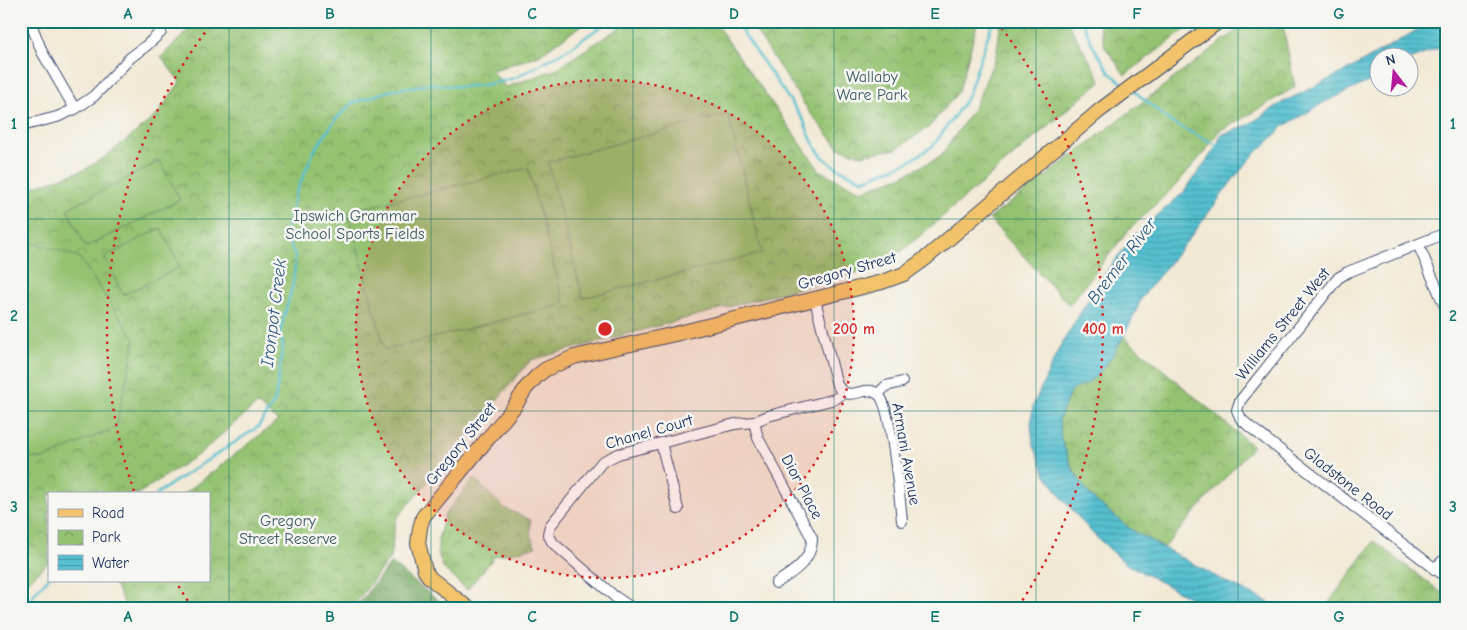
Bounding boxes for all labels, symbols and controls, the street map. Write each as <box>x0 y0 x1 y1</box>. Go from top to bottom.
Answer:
text: A <box>124 5 133 23</box>
text: B <box>325 5 335 23</box>
text: C <box>527 5 537 23</box>
text: D <box>729 5 739 23</box>
text: E <box>930 5 940 23</box>
text: F <box>1132 5 1142 23</box>
text: G <box>1333 5 1345 23</box>
north arrow <box>1370 48 1420 98</box>
text: N <box>1384 51 1397 69</box>
park label: Wallaby Ware Park <box>836 68 908 104</box>
text: 1 <box>11 115 17 133</box>
text: 1 <box>1450 115 1456 133</box>
park label: Ipswich Grammar School Sports Fields <box>285 207 425 243</box>
water label: Bremer River <box>1083 213 1162 308</box>
street label: Gregory Street <box>796 248 899 294</box>
water label: Ironpot Creek <box>257 258 291 369</box>
street label: Williams Street West <box>1232 264 1334 384</box>
text: 2 <box>10 307 18 325</box>
text: 2 <box>1449 307 1457 325</box>
centre of rings <box>596 320 614 338</box>
text: 200 m <box>833 320 875 338</box>
text: 400 m <box>1082 320 1124 338</box>
street label: Gregory Street <box>422 399 500 489</box>
street label: Armani Avenue <box>888 401 924 507</box>
street label: Chanel Court <box>603 411 695 453</box>
street label: Gladstone Road <box>1300 444 1396 524</box>
street label: Dior Place <box>778 452 826 522</box>
legend <box>48 492 210 582</box>
text: 3 <box>10 498 18 516</box>
text: 3 <box>1449 498 1457 516</box>
text: Road <box>92 504 124 522</box>
park label: Gregory Street Reserve <box>239 512 337 548</box>
text: Park <box>92 528 121 546</box>
text: Water <box>92 554 129 572</box>
text: A <box>124 608 133 626</box>
text: B <box>325 608 335 626</box>
text: C <box>527 608 537 626</box>
text: D <box>729 608 739 626</box>
text: E <box>930 608 940 626</box>
text: F <box>1132 608 1142 626</box>
text: G <box>1333 608 1345 626</box>

